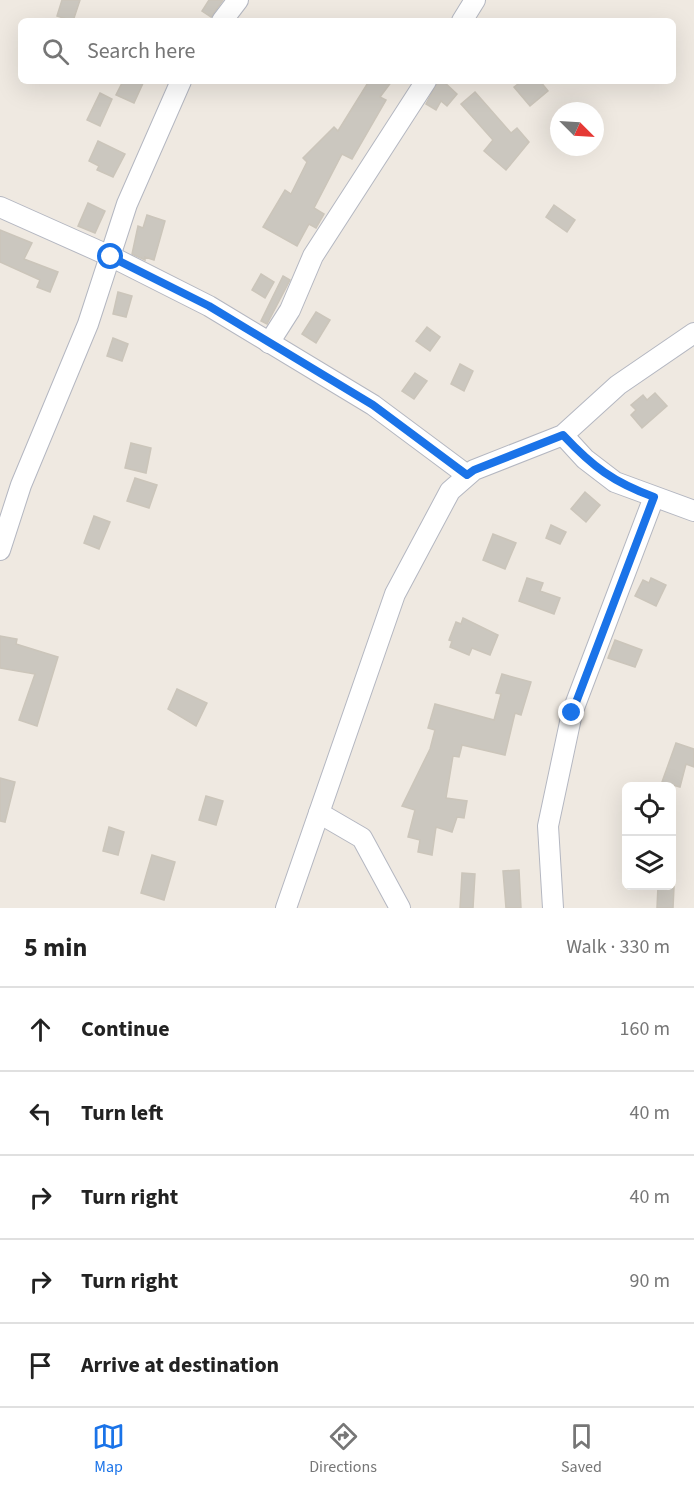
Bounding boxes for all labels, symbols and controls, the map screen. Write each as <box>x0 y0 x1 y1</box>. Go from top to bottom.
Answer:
search box <box>18 18 676 84</box>
icon: search <box>39 35 72 68</box>
text: Search here <box>87 35 195 67</box>
north arrow <box>550 102 604 156</box>
route start <box>97 243 123 269</box>
route end <box>558 699 584 725</box>
map controls <box>622 782 676 890</box>
button: locate <box>622 782 676 836</box>
button: layers <box>622 836 676 890</box>
text: 5 min <box>24 929 87 966</box>
text: Walk · 330 m <box>566 933 670 961</box>
icon: ahead <box>24 1013 57 1046</box>
text: Continue <box>81 1013 170 1045</box>
text: 160 m <box>620 1015 670 1043</box>
icon: left <box>24 1097 57 1130</box>
text: Turn left <box>81 1097 163 1129</box>
text: 40 m <box>630 1099 670 1127</box>
icon: right <box>24 1181 57 1214</box>
text: Turn right <box>81 1181 178 1213</box>
text: 40 m <box>630 1183 670 1211</box>
icon: right <box>24 1265 57 1298</box>
text: Turn right <box>81 1265 178 1297</box>
text: 90 m <box>630 1267 670 1295</box>
icon: arrive <box>24 1349 57 1382</box>
text: Arrive at destination <box>81 1349 279 1381</box>
tab: Map <box>92 1420 125 1478</box>
tab: Directions <box>309 1420 377 1478</box>
tab: Saved <box>561 1420 602 1478</box>

